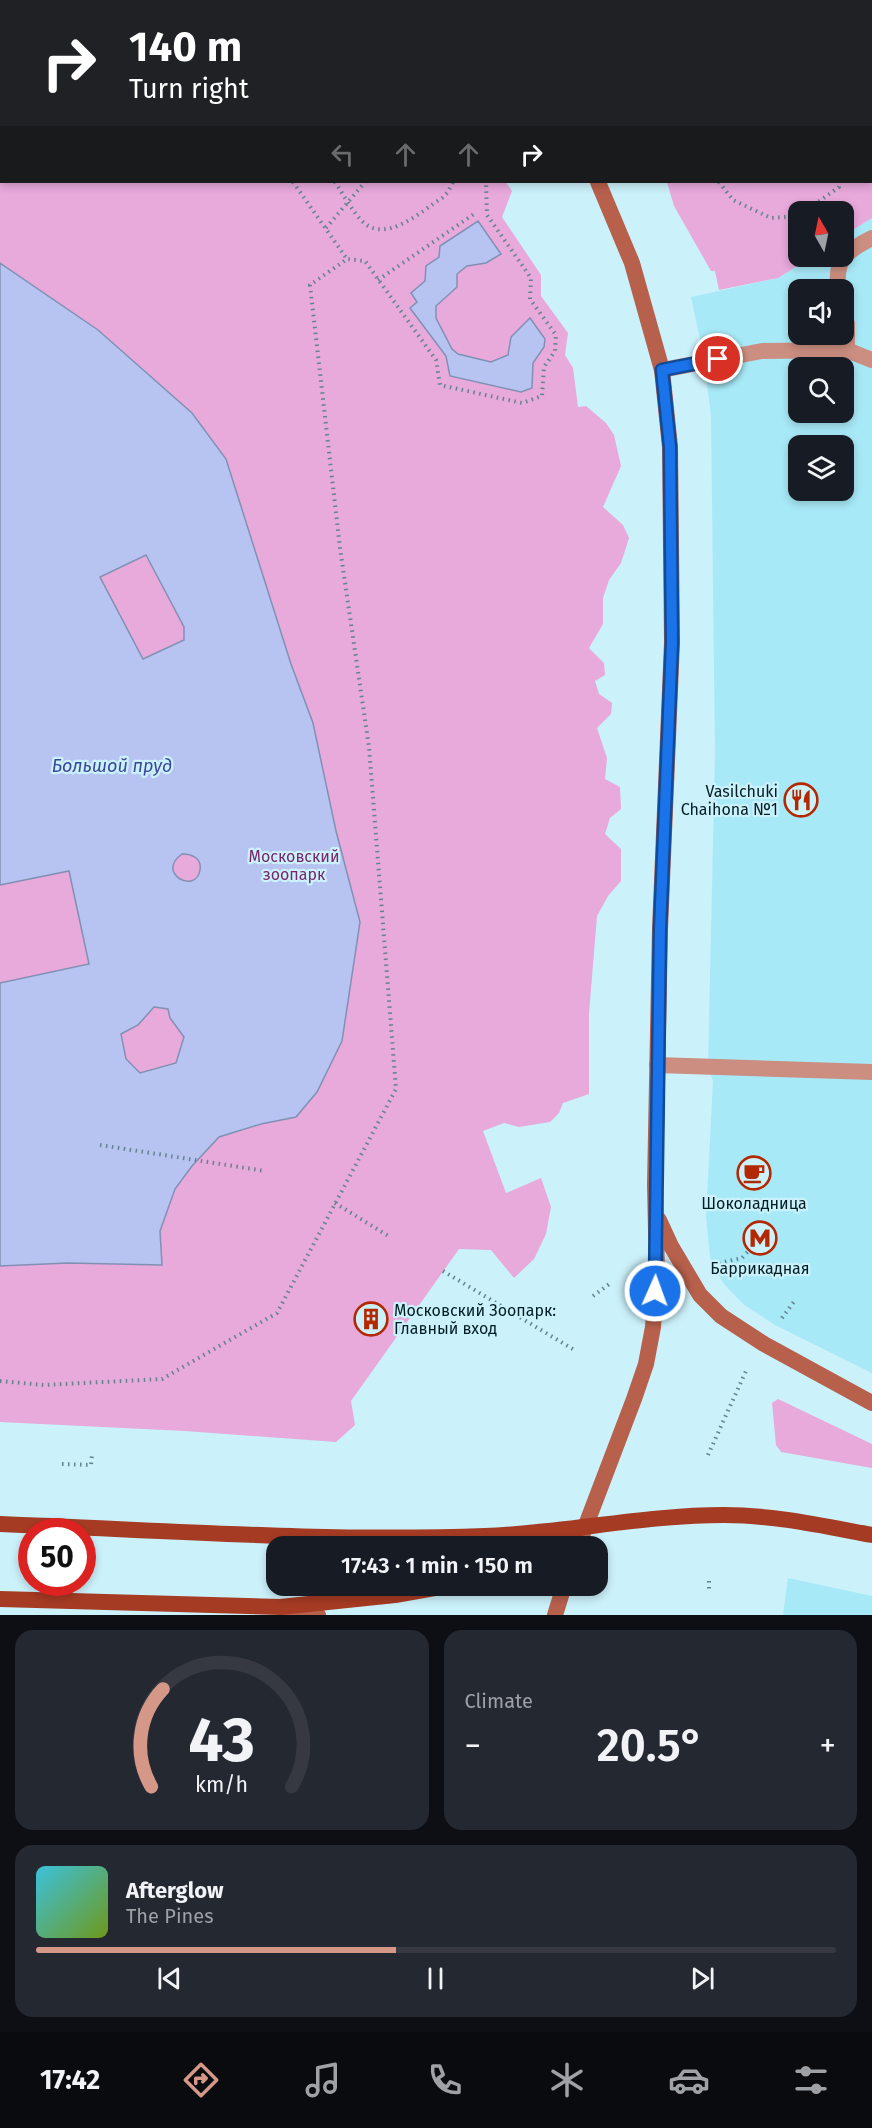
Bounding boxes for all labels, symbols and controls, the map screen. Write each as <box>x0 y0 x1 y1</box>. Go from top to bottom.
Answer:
text: 140 m <box>129 22 242 72</box>
icon: right <box>30 24 108 102</box>
text: Turn right <box>129 73 249 105</box>
icon: left <box>326 138 359 171</box>
icon: ahead <box>389 138 422 171</box>
icon: ahead <box>452 138 485 171</box>
icon: right <box>515 138 548 171</box>
north arrow <box>788 201 854 267</box>
map controls <box>788 201 854 501</box>
button: sound <box>788 279 854 345</box>
pin <box>692 333 743 384</box>
icon: arrive <box>701 342 734 375</box>
button: search <box>788 357 854 423</box>
button: layers <box>788 435 854 501</box>
water label: Большой пруд <box>52 755 172 777</box>
place label: Vasilchuki Chaihona №1 <box>681 782 778 819</box>
restaurant icon: Vasilchuki Chaihona №1 <box>783 782 819 818</box>
park label: Московский зоопарк <box>248 847 340 884</box>
cafe icon: Шоколадница <box>736 1155 772 1191</box>
place label: Шоколадница <box>701 1194 807 1213</box>
metro station icon: Баррикадная <box>742 1220 778 1256</box>
position arrow <box>623 1259 687 1323</box>
place label: Баррикадная <box>710 1259 810 1278</box>
building icon: Московский Зоопарк: Главный вход <box>353 1301 389 1337</box>
place label: Московский Зоопарк: Главный вход <box>394 1301 556 1338</box>
speed limit sign: 50 <box>18 1518 96 1596</box>
text: 17:43 · 1 min · 150 m <box>341 1552 533 1579</box>
text: Climate <box>465 1689 533 1713</box>
text: 43 <box>188 1703 255 1778</box>
text: 20.5° <box>597 1719 704 1773</box>
text: − <box>465 1726 481 1766</box>
text: + <box>820 1726 836 1766</box>
text: km/h <box>195 1772 248 1798</box>
text: Afterglow <box>126 1877 223 1904</box>
text: The Pines <box>126 1904 213 1928</box>
icon: previous <box>153 1962 186 1995</box>
icon: pause <box>419 1962 452 1995</box>
icon: next <box>686 1962 719 1995</box>
icon: directions <box>180 2059 222 2101</box>
icon: music <box>302 2059 344 2101</box>
icon: phone <box>424 2059 466 2101</box>
icon: climate <box>546 2059 588 2101</box>
icon: car <box>668 2059 710 2101</box>
icon: filters <box>790 2059 832 2101</box>
text: 17:42 <box>40 2064 100 2096</box>

